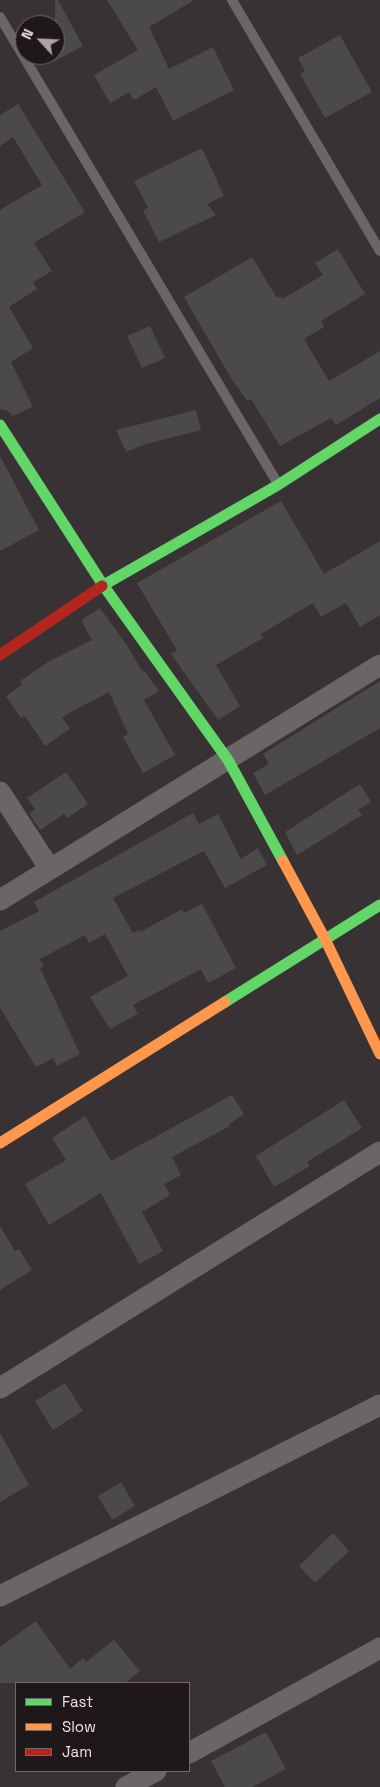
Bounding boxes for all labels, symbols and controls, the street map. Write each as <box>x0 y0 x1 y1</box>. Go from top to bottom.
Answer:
north arrow <box>15 15 65 65</box>
text: N <box>17 26 37 42</box>
legend <box>15 1682 190 1772</box>
text: Fast <box>62 1692 93 1711</box>
text: Slow <box>62 1717 96 1736</box>
text: Jam <box>62 1742 92 1761</box>

